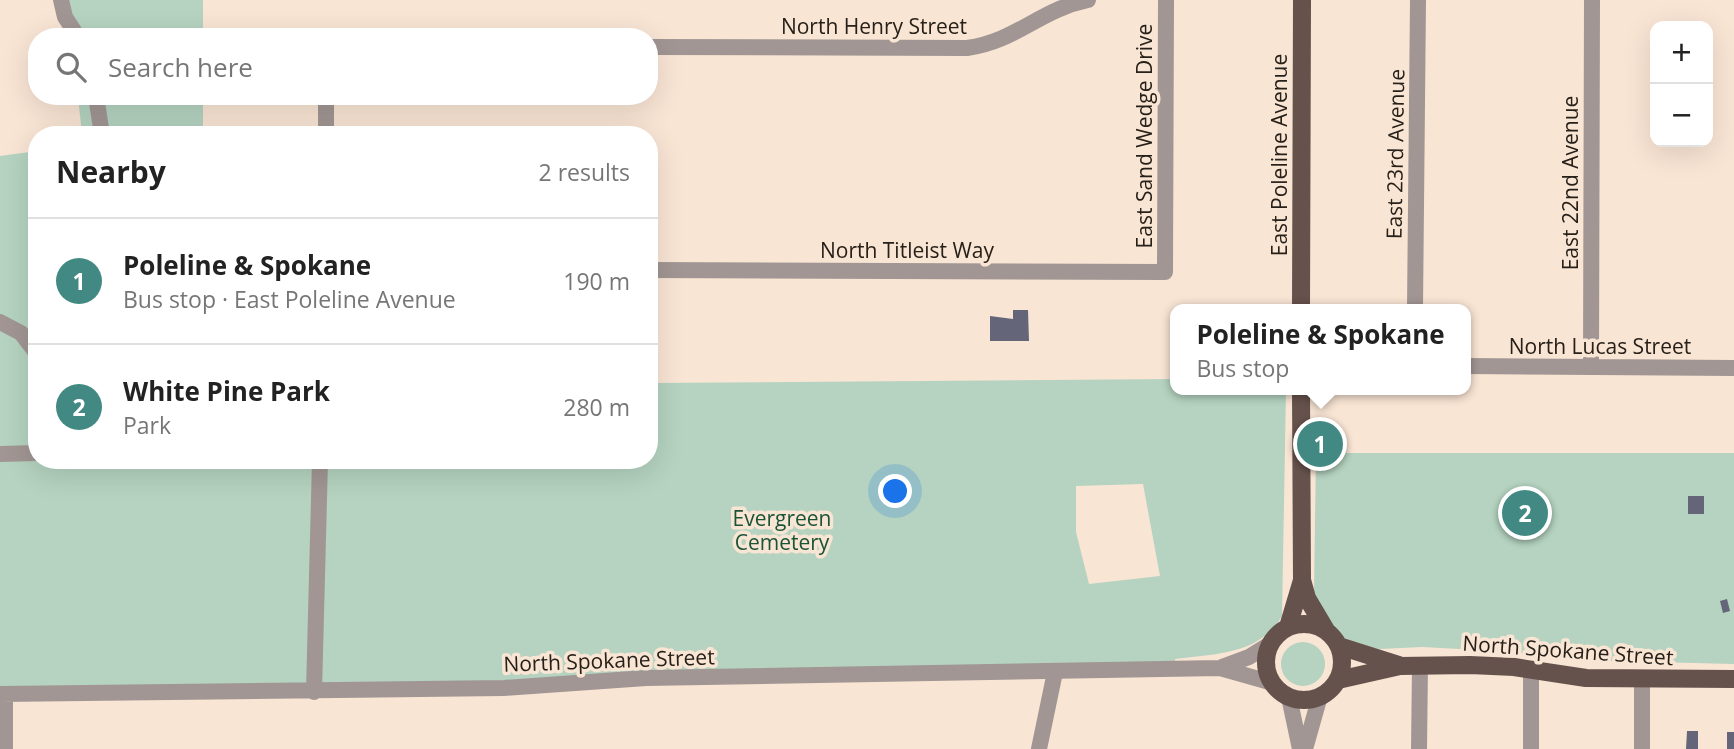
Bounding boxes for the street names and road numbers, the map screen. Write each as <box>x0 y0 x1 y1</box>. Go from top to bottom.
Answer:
street label: North Henry Street <box>781 12 967 40</box>
street label: East Sand Wedge Drive <box>1130 24 1158 248</box>
street label: East Poleline Avenue <box>1265 54 1293 256</box>
street label: East 23rd Avenue <box>1380 69 1410 239</box>
street label: East 22nd Avenue <box>1556 96 1584 270</box>
street label: North Titleist Way <box>820 236 995 264</box>
street label: North Lucas Street <box>1509 332 1691 360</box>
street label: North Spokane Street <box>1462 629 1674 671</box>
street label: North Spokane Street <box>503 642 715 678</box>

